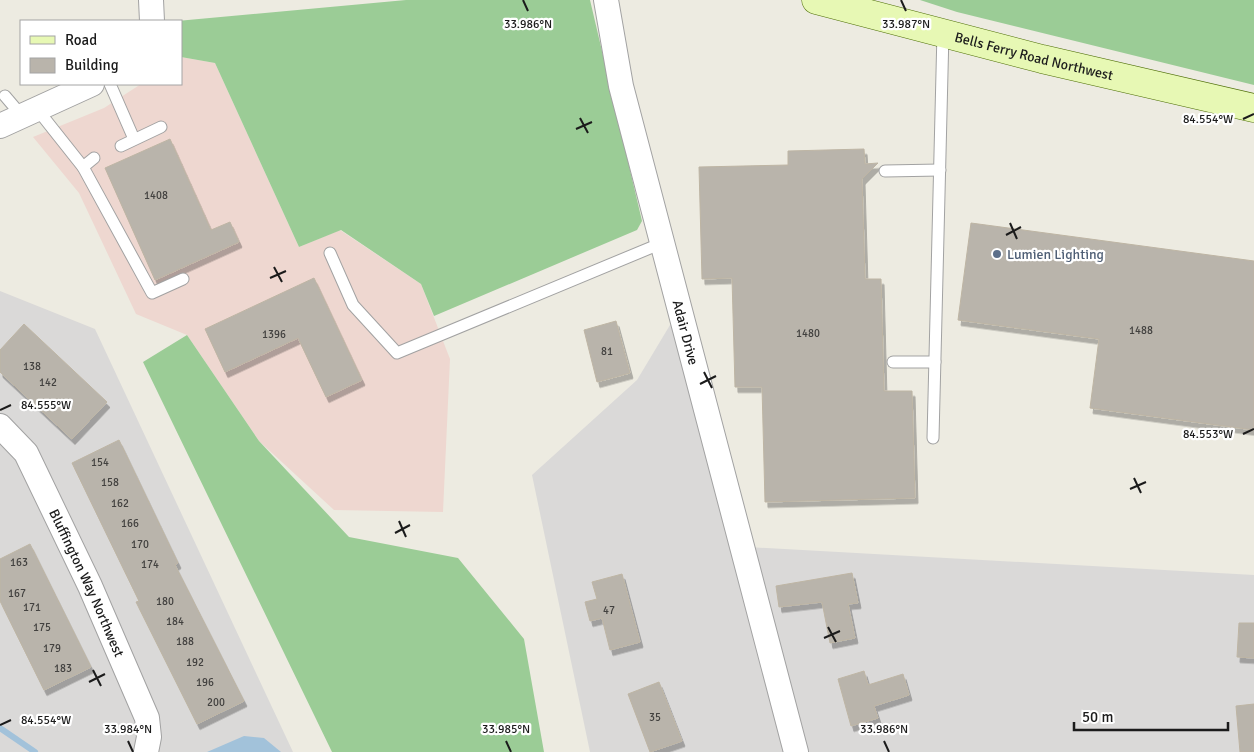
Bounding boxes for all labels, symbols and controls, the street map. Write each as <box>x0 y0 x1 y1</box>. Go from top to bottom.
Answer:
text: 33.986°N <box>504 17 552 32</box>
text: 33.987°N <box>882 17 930 32</box>
legend <box>20 20 182 85</box>
street label: Bells Ferry Road Northwest <box>953 29 1115 84</box>
text: Road <box>65 31 97 49</box>
text: Building <box>65 56 119 74</box>
text: 84.554°W <box>1183 112 1233 127</box>
house number: 1408 <box>144 189 168 202</box>
place label: Lumien Lighting <box>1007 246 1104 263</box>
marker: Lumien Lighting <box>991 248 1003 260</box>
street label: Adair Drive <box>669 298 702 367</box>
house number: 1488 <box>1129 324 1153 337</box>
house number: 1480 <box>796 327 820 340</box>
house number: 1396 <box>262 328 286 341</box>
house number: 81 <box>601 345 613 358</box>
house number: 138 <box>23 360 41 373</box>
house number: 142 <box>39 376 57 389</box>
text: 84.555°W <box>21 398 71 413</box>
text: 84.553°W <box>1183 427 1233 442</box>
house number: 154 <box>91 456 109 469</box>
house number: 158 <box>101 476 119 489</box>
house number: 162 <box>111 497 129 510</box>
street label: Bluffington Way Northwest <box>45 506 128 660</box>
house number: 166 <box>121 517 139 530</box>
house number: 170 <box>131 538 149 551</box>
house number: 163 <box>10 556 28 569</box>
house number: 174 <box>141 558 159 571</box>
house number: 167 <box>8 587 26 600</box>
house number: 180 <box>156 595 174 608</box>
house number: 171 <box>23 601 41 614</box>
house number: 47 <box>603 604 615 617</box>
house number: 184 <box>166 615 184 628</box>
house number: 175 <box>33 621 51 634</box>
house number: 188 <box>176 635 194 648</box>
house number: 179 <box>43 642 61 655</box>
house number: 192 <box>186 656 204 669</box>
house number: 183 <box>54 662 72 675</box>
house number: 196 <box>196 676 214 689</box>
house number: 200 <box>207 696 225 709</box>
scale bar <box>1074 700 1228 732</box>
text: 50 m <box>1082 708 1113 726</box>
house number: 35 <box>649 711 661 724</box>
text: 84.554°W <box>21 713 71 728</box>
text: 33.984°N <box>104 722 152 737</box>
text: 33.985°N <box>482 722 530 737</box>
text: 33.986°N <box>860 722 908 737</box>

